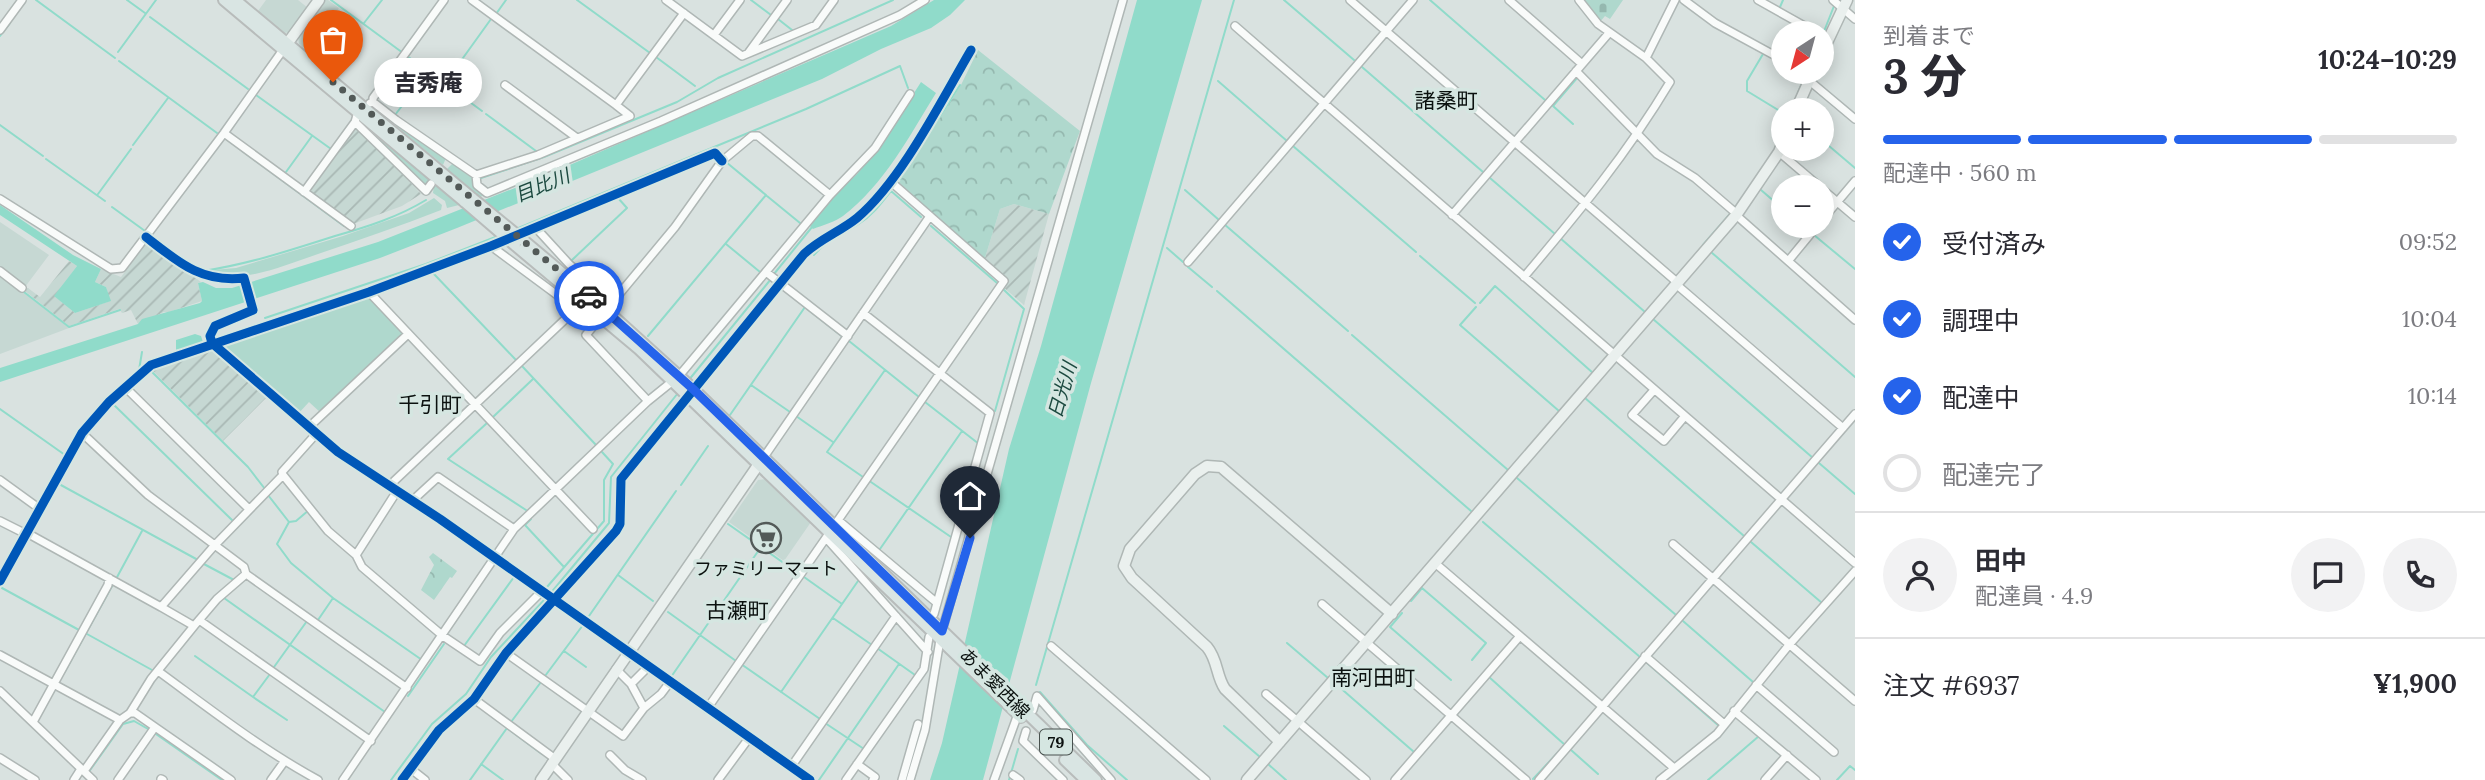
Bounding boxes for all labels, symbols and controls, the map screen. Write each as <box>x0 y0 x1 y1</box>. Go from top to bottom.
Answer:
pin <box>303 10 363 82</box>
icon: bag <box>314 21 352 59</box>
north arrow <box>1771 21 1834 84</box>
map controls <box>1771 21 1834 238</box>
text: 到着まで <box>1883 21 1975 50</box>
text: 10:24–10:29 <box>2318 43 2457 76</box>
text: 3 分 <box>1883 47 1967 106</box>
callout: 吉秀庵 <box>375 57 484 106</box>
text: 吉秀庵 <box>394 68 463 97</box>
district label: 諸桑町 <box>1415 87 1478 114</box>
button: + <box>1771 98 1834 161</box>
text: 配達中 · 560 m <box>1883 158 2037 187</box>
water label: 目比川 <box>511 162 575 207</box>
button: − <box>1771 175 1834 238</box>
icon: check <box>1883 223 1921 261</box>
text: 受付済み <box>1942 227 2046 260</box>
text: 09:52 <box>2399 227 2457 256</box>
courier <box>554 261 624 331</box>
icon: car <box>570 277 608 315</box>
icon: check <box>1883 300 1921 338</box>
text: 調理中 <box>1942 304 2020 337</box>
text: 10:04 <box>2402 304 2457 333</box>
water label: 日光川 <box>1043 357 1082 421</box>
icon: check <box>1883 377 1921 415</box>
text: 配達中 <box>1942 381 2020 414</box>
text: 10:14 <box>2408 381 2457 410</box>
district label: 千引町 <box>399 391 462 418</box>
text: 配達完了 <box>1942 458 2046 491</box>
pin <box>940 466 1000 538</box>
icon: home <box>951 477 989 515</box>
supermarket icon: ファミリーマート <box>749 521 783 555</box>
button: person <box>1883 538 1957 612</box>
button: chat <box>2291 538 2365 612</box>
button: phone <box>2383 538 2457 612</box>
text: 田中 <box>1975 544 2027 577</box>
place label: ファミリーマート <box>694 557 838 580</box>
text: 配達員 · 4.9 <box>1975 581 2093 610</box>
district label: 古瀬町 <box>706 597 769 624</box>
street label: あま愛西線 <box>955 643 1035 723</box>
district label: 南河田町 <box>1331 664 1415 691</box>
text: ¥1,900 <box>2373 667 2457 700</box>
text: 注文 #6937 <box>1883 669 2019 702</box>
road number: 79 <box>1040 730 1072 754</box>

